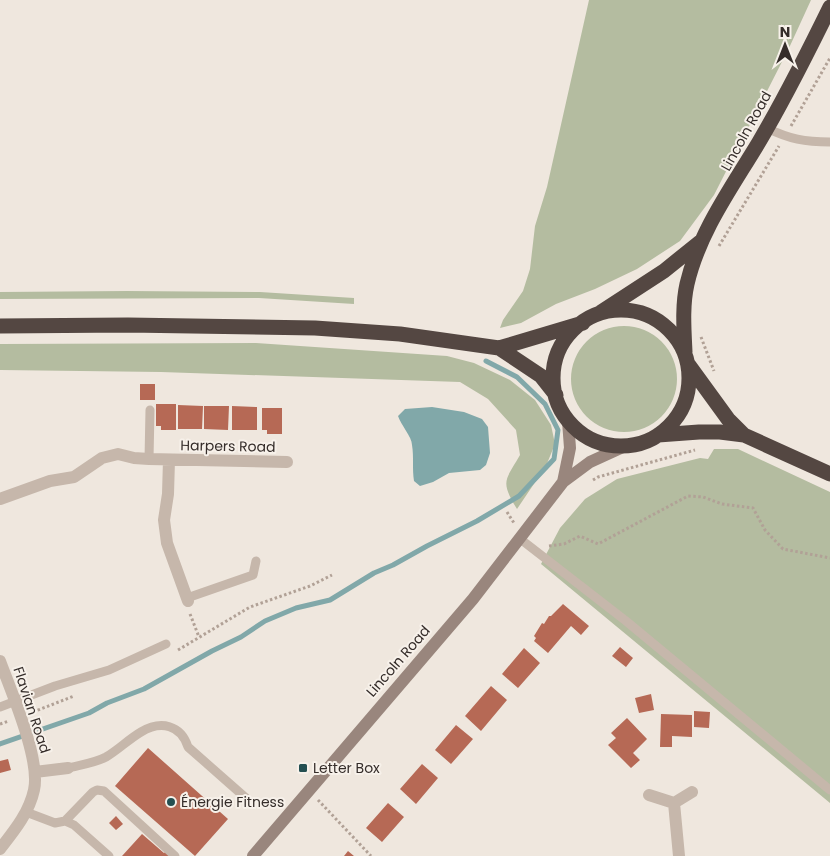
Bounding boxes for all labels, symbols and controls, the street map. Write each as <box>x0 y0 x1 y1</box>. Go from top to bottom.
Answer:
north arrow <box>760 20 810 70</box>
text: N <box>780 22 790 42</box>
street label: Lincoln Road <box>716 87 776 175</box>
street label: Harpers Road <box>180 435 276 457</box>
street label: Lincoln Road <box>361 621 435 701</box>
street label: Flavian Road <box>9 664 55 756</box>
place label: Letter Box <box>313 758 380 778</box>
marker: Letter Box <box>297 762 309 774</box>
place label: Énergie Fitness <box>181 792 284 812</box>
marker: Énergie Fitness <box>165 796 177 808</box>

